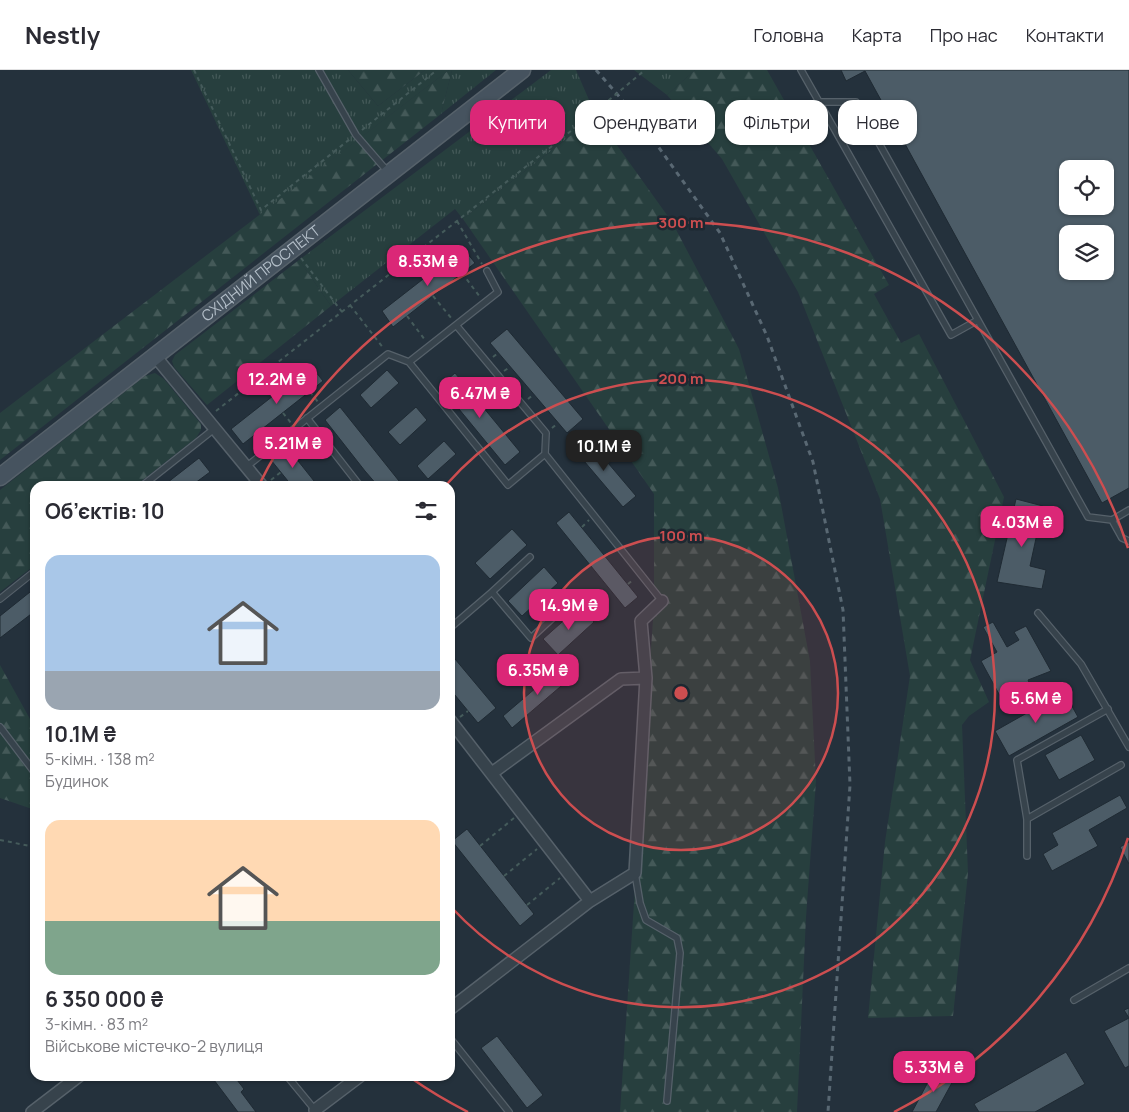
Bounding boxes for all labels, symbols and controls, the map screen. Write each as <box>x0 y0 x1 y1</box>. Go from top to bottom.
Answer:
text: Nestly <box>25 18 100 51</box>
text: Головна <box>754 23 824 47</box>
text: Карта <box>852 23 902 47</box>
text: Про нас <box>930 23 998 47</box>
text: Контакти <box>1026 23 1104 47</box>
chip: Купити <box>470 100 565 145</box>
chip: Орендувати <box>575 100 715 145</box>
chip: Фільтри <box>725 100 828 145</box>
chip: Нове <box>838 100 917 145</box>
map controls <box>1059 160 1114 280</box>
button: locate <box>1059 160 1114 215</box>
text: 300 m <box>659 212 703 233</box>
street label: СХІДНИЙ ПРОСПЕКТ <box>197 220 325 326</box>
button: layers <box>1059 225 1114 280</box>
pin: 8.53M ₴ <box>382 244 474 287</box>
text: 8.53M ₴ <box>398 250 458 272</box>
pin: 12.2M ₴ <box>231 362 323 405</box>
text: 12.2M ₴ <box>248 368 306 390</box>
text: 200 m <box>658 368 704 389</box>
pin: 6.47M ₴ <box>434 376 526 419</box>
text: 6.47M ₴ <box>450 382 510 404</box>
pin: 5.21M ₴ <box>247 426 339 469</box>
pin: 10.1M ₴ <box>558 430 650 472</box>
text: 5.21M ₴ <box>264 432 322 454</box>
text: 10.1M ₴ <box>577 435 631 457</box>
text: Об’єктів: 10 <box>45 497 165 525</box>
icon: filters <box>412 497 440 525</box>
pin: 4.03M ₴ <box>976 506 1068 548</box>
text: 4.03M ₴ <box>991 511 1053 533</box>
text: 100 m <box>660 525 702 546</box>
icon: home <box>198 588 288 678</box>
pin: 14.9M ₴ <box>523 588 615 631</box>
text: 14.9M ₴ <box>540 594 598 616</box>
pin: 6.35M ₴ <box>492 654 584 696</box>
text: 6.35M ₴ <box>508 659 568 681</box>
pin: 5.6M ₴ <box>995 682 1077 724</box>
centre of rings <box>672 684 690 702</box>
text: 5.6M ₴ <box>1010 687 1062 709</box>
text: 10.1M ₴ <box>45 720 116 748</box>
text: 5-кімн. · 138 m² <box>45 748 155 770</box>
text: Будинок <box>45 770 108 792</box>
icon: home <box>198 853 288 943</box>
text: 6 350 000 ₴ <box>45 985 164 1013</box>
text: 3-кімн. · 83 m² <box>45 1013 148 1035</box>
text: Військове містечко-2 вулиця <box>45 1035 263 1057</box>
pin: 5.33M ₴ <box>888 1050 980 1093</box>
text: 5.33M ₴ <box>904 1056 964 1078</box>

